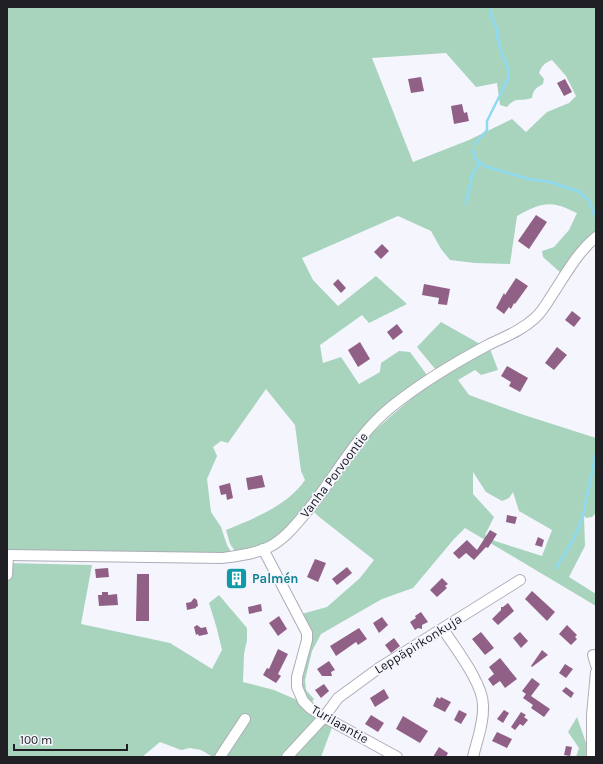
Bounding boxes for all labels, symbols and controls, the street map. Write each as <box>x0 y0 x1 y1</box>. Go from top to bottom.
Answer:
street label: Vanha Porvoontie <box>297 429 371 521</box>
building icon: Palmén <box>223 565 249 591</box>
place label: Palmén <box>252 571 298 586</box>
street label: Leppäpirkonkuja <box>372 611 464 677</box>
street label: Turilaantie <box>309 702 371 746</box>
scale bar <box>14 726 127 752</box>
text: 100 m <box>20 733 52 747</box>

